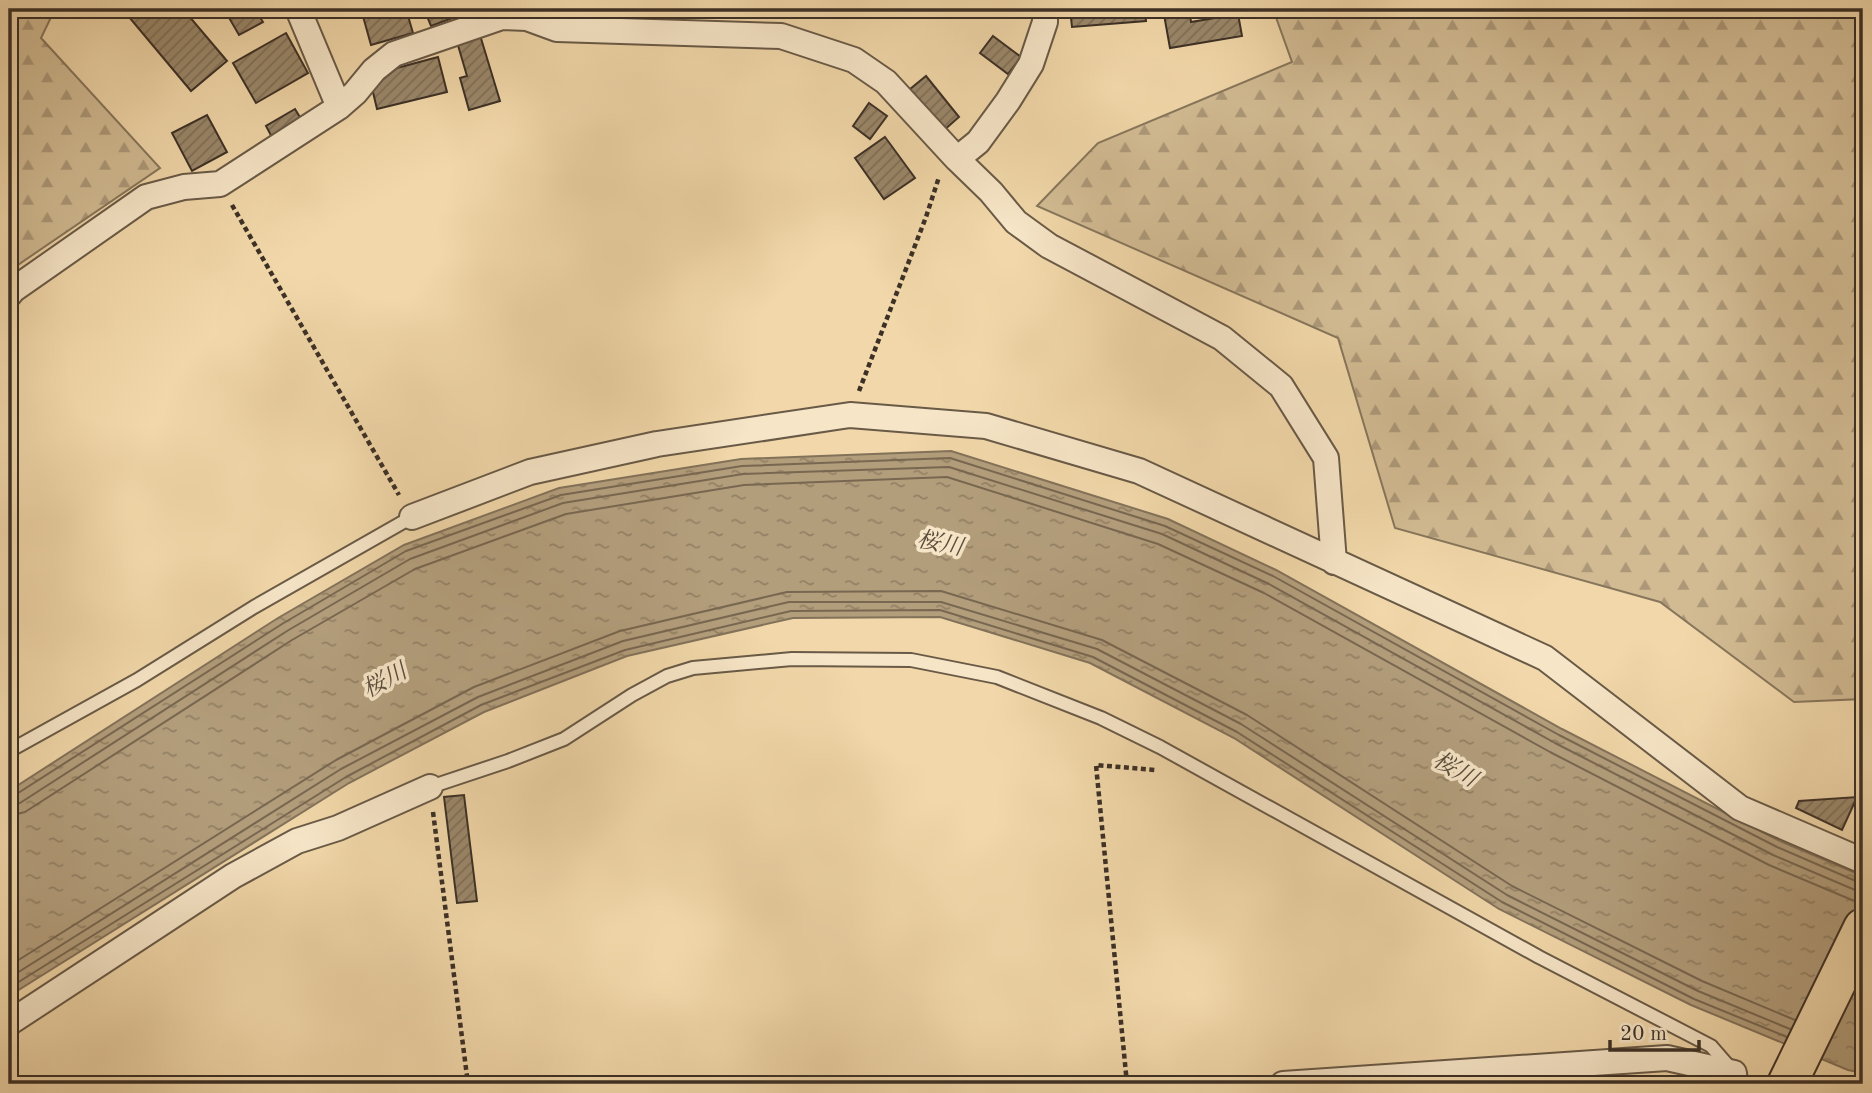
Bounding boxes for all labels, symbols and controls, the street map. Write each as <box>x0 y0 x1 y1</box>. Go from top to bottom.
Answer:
water label: 桜川 <box>915 526 968 560</box>
water label: 桜川 <box>358 657 413 702</box>
water label: 桜川 <box>1429 747 1484 793</box>
scale bar <box>1610 1009 1699 1053</box>
text: 20 m <box>1620 1024 1667 1045</box>

